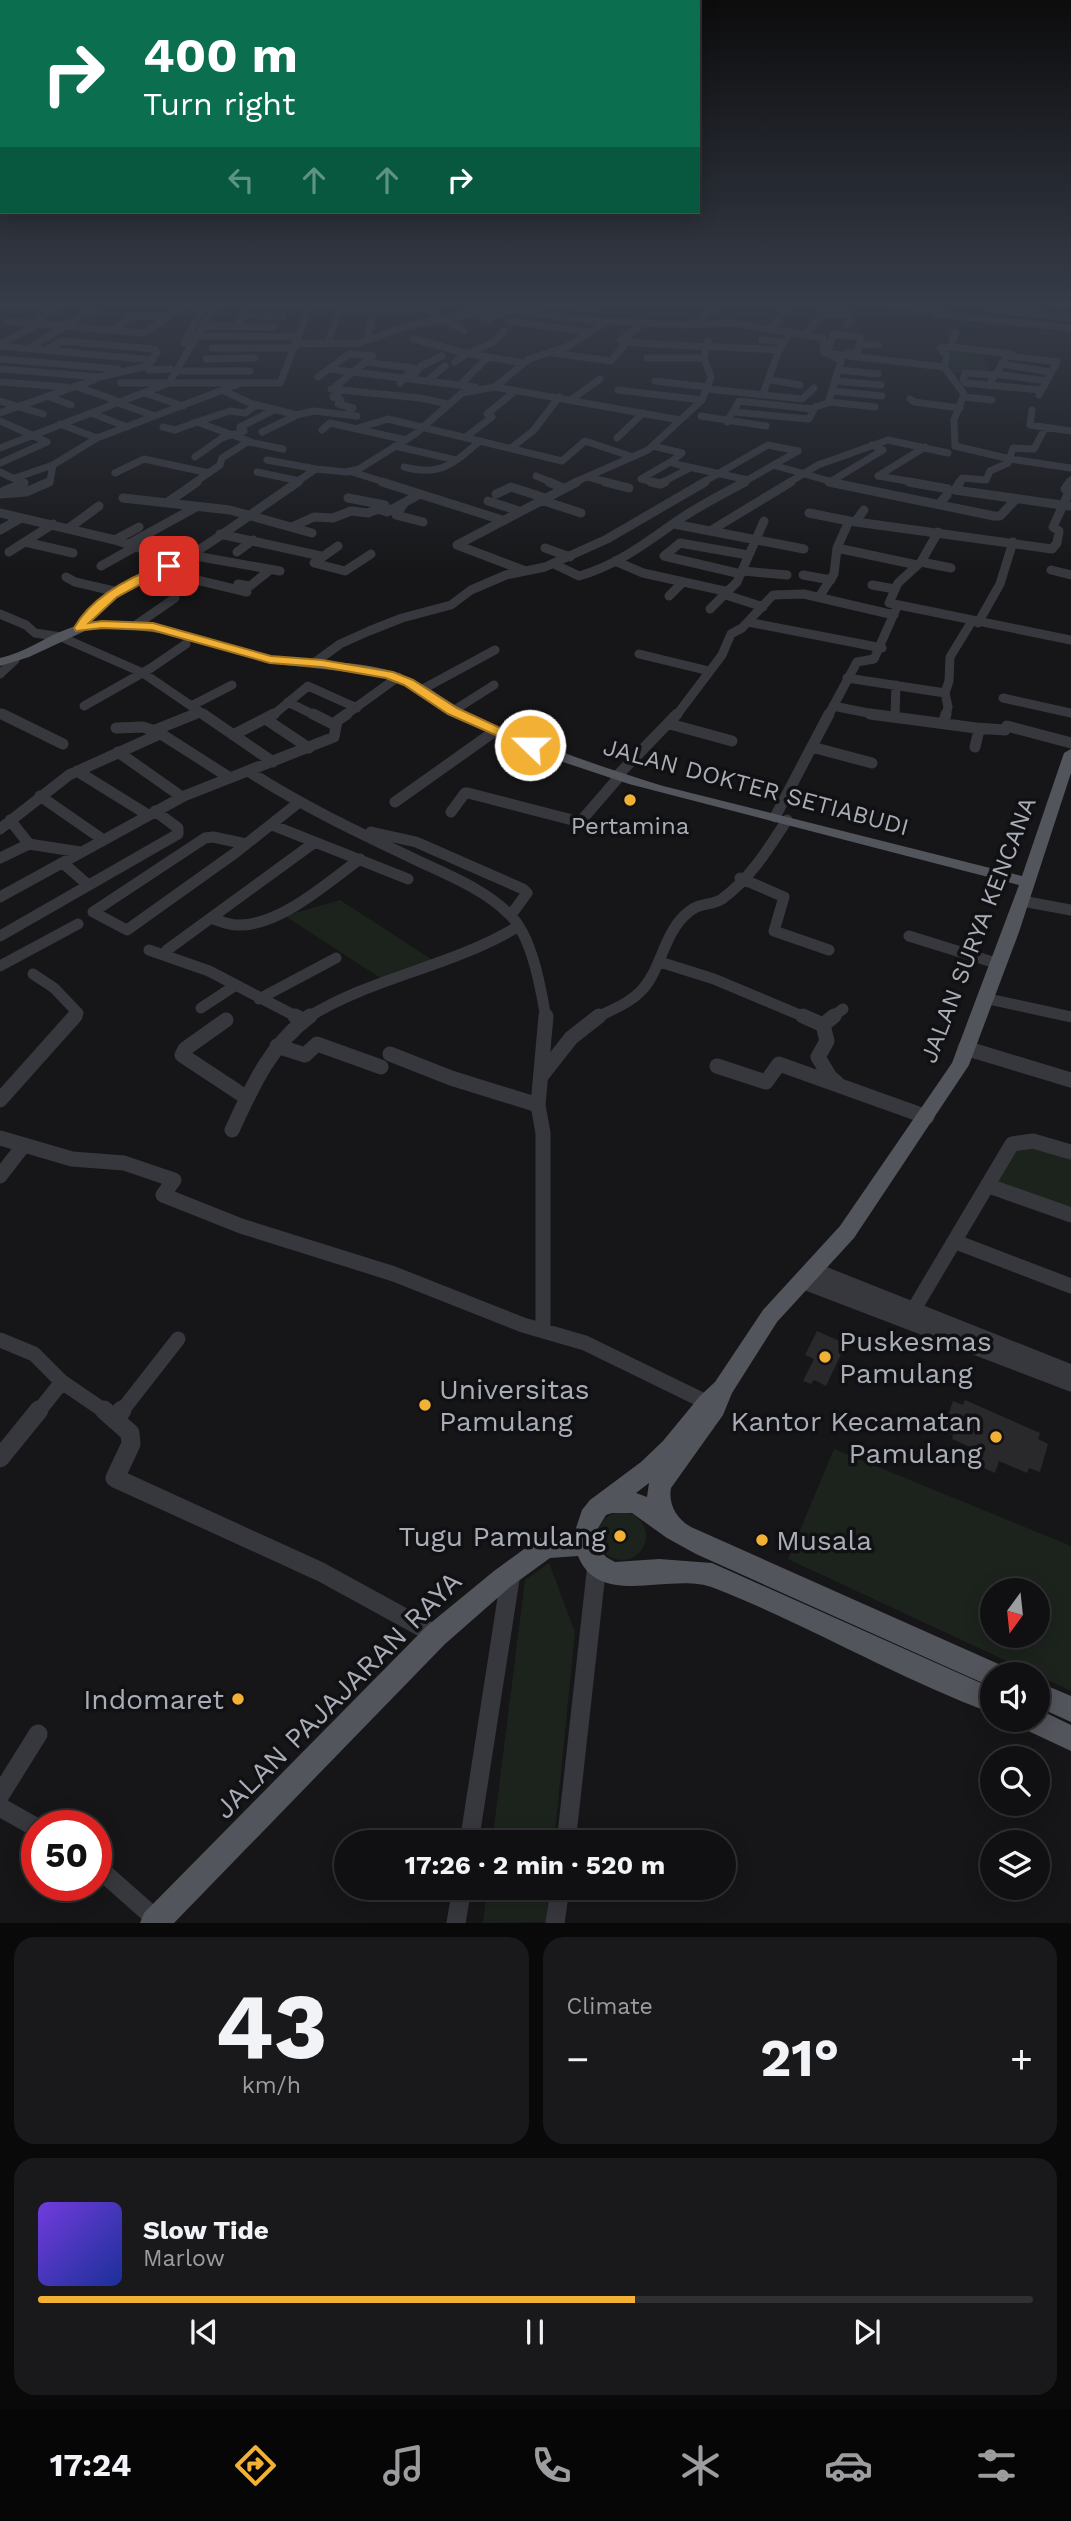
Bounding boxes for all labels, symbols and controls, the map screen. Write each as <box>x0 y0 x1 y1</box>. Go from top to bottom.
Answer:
text: 400 m <box>143 26 298 84</box>
icon: right <box>28 28 119 119</box>
text: Turn right <box>143 85 295 123</box>
icon: left <box>222 161 260 199</box>
icon: ahead <box>295 161 333 199</box>
icon: ahead <box>368 161 406 199</box>
icon: right <box>441 161 479 199</box>
pin <box>139 536 199 596</box>
icon: arrive <box>150 547 188 585</box>
position arrow <box>493 708 567 782</box>
street label: JALAN DOKTER SETIABUDI <box>600 733 912 841</box>
marker: Pertamina <box>622 792 638 808</box>
street label: JALAN SURYA KENCANA <box>914 793 1042 1067</box>
place label: Pertamina <box>571 812 689 840</box>
place label: Puskesmas Pamulang <box>839 1325 992 1390</box>
marker: Puskesmas Pamulang <box>817 1349 833 1365</box>
place label: Universitas Pamulang <box>439 1373 590 1438</box>
marker: Universitas Pamulang <box>417 1397 433 1413</box>
place label: Kantor Kecamatan Pamulang <box>730 1405 982 1470</box>
marker: Kantor Kecamatan Pamulang <box>988 1429 1004 1445</box>
place label: Tugu Pamulang <box>398 1520 606 1553</box>
place label: Musala <box>776 1524 872 1557</box>
marker: Tugu Pamulang <box>612 1528 628 1544</box>
marker: Musala <box>754 1532 770 1548</box>
street label: JALAN PAJAJARAN RAYA <box>208 1565 468 1825</box>
north arrow <box>980 1578 1050 1648</box>
map controls <box>980 1578 1050 1900</box>
button: sound <box>980 1662 1050 1732</box>
place label: Indomaret <box>83 1683 224 1716</box>
marker: Indomaret <box>230 1691 246 1707</box>
button: search <box>980 1746 1050 1816</box>
speed limit sign: 50 <box>21 1810 112 1901</box>
button: layers <box>980 1830 1050 1900</box>
text: 17:26 · 2 min · 520 m <box>405 1850 665 1880</box>
text: 43 <box>215 1973 328 2080</box>
text: Climate <box>567 1993 653 2020</box>
text: 21° <box>760 2028 839 2089</box>
text: − <box>567 2037 589 2081</box>
text: + <box>1010 2037 1033 2081</box>
text: km/h <box>242 2072 301 2099</box>
text: Slow Tide <box>143 2215 269 2245</box>
text: Marlow <box>143 2245 225 2272</box>
icon: previous <box>185 2313 223 2351</box>
icon: pause <box>516 2313 554 2351</box>
icon: next <box>848 2313 886 2351</box>
icon: directions <box>231 2441 280 2490</box>
icon: music <box>379 2441 428 2490</box>
icon: phone <box>527 2441 576 2490</box>
icon: climate <box>676 2441 725 2490</box>
icon: car <box>824 2441 873 2490</box>
icon: filters <box>972 2441 1021 2490</box>
text: 17:24 <box>50 2446 131 2484</box>

